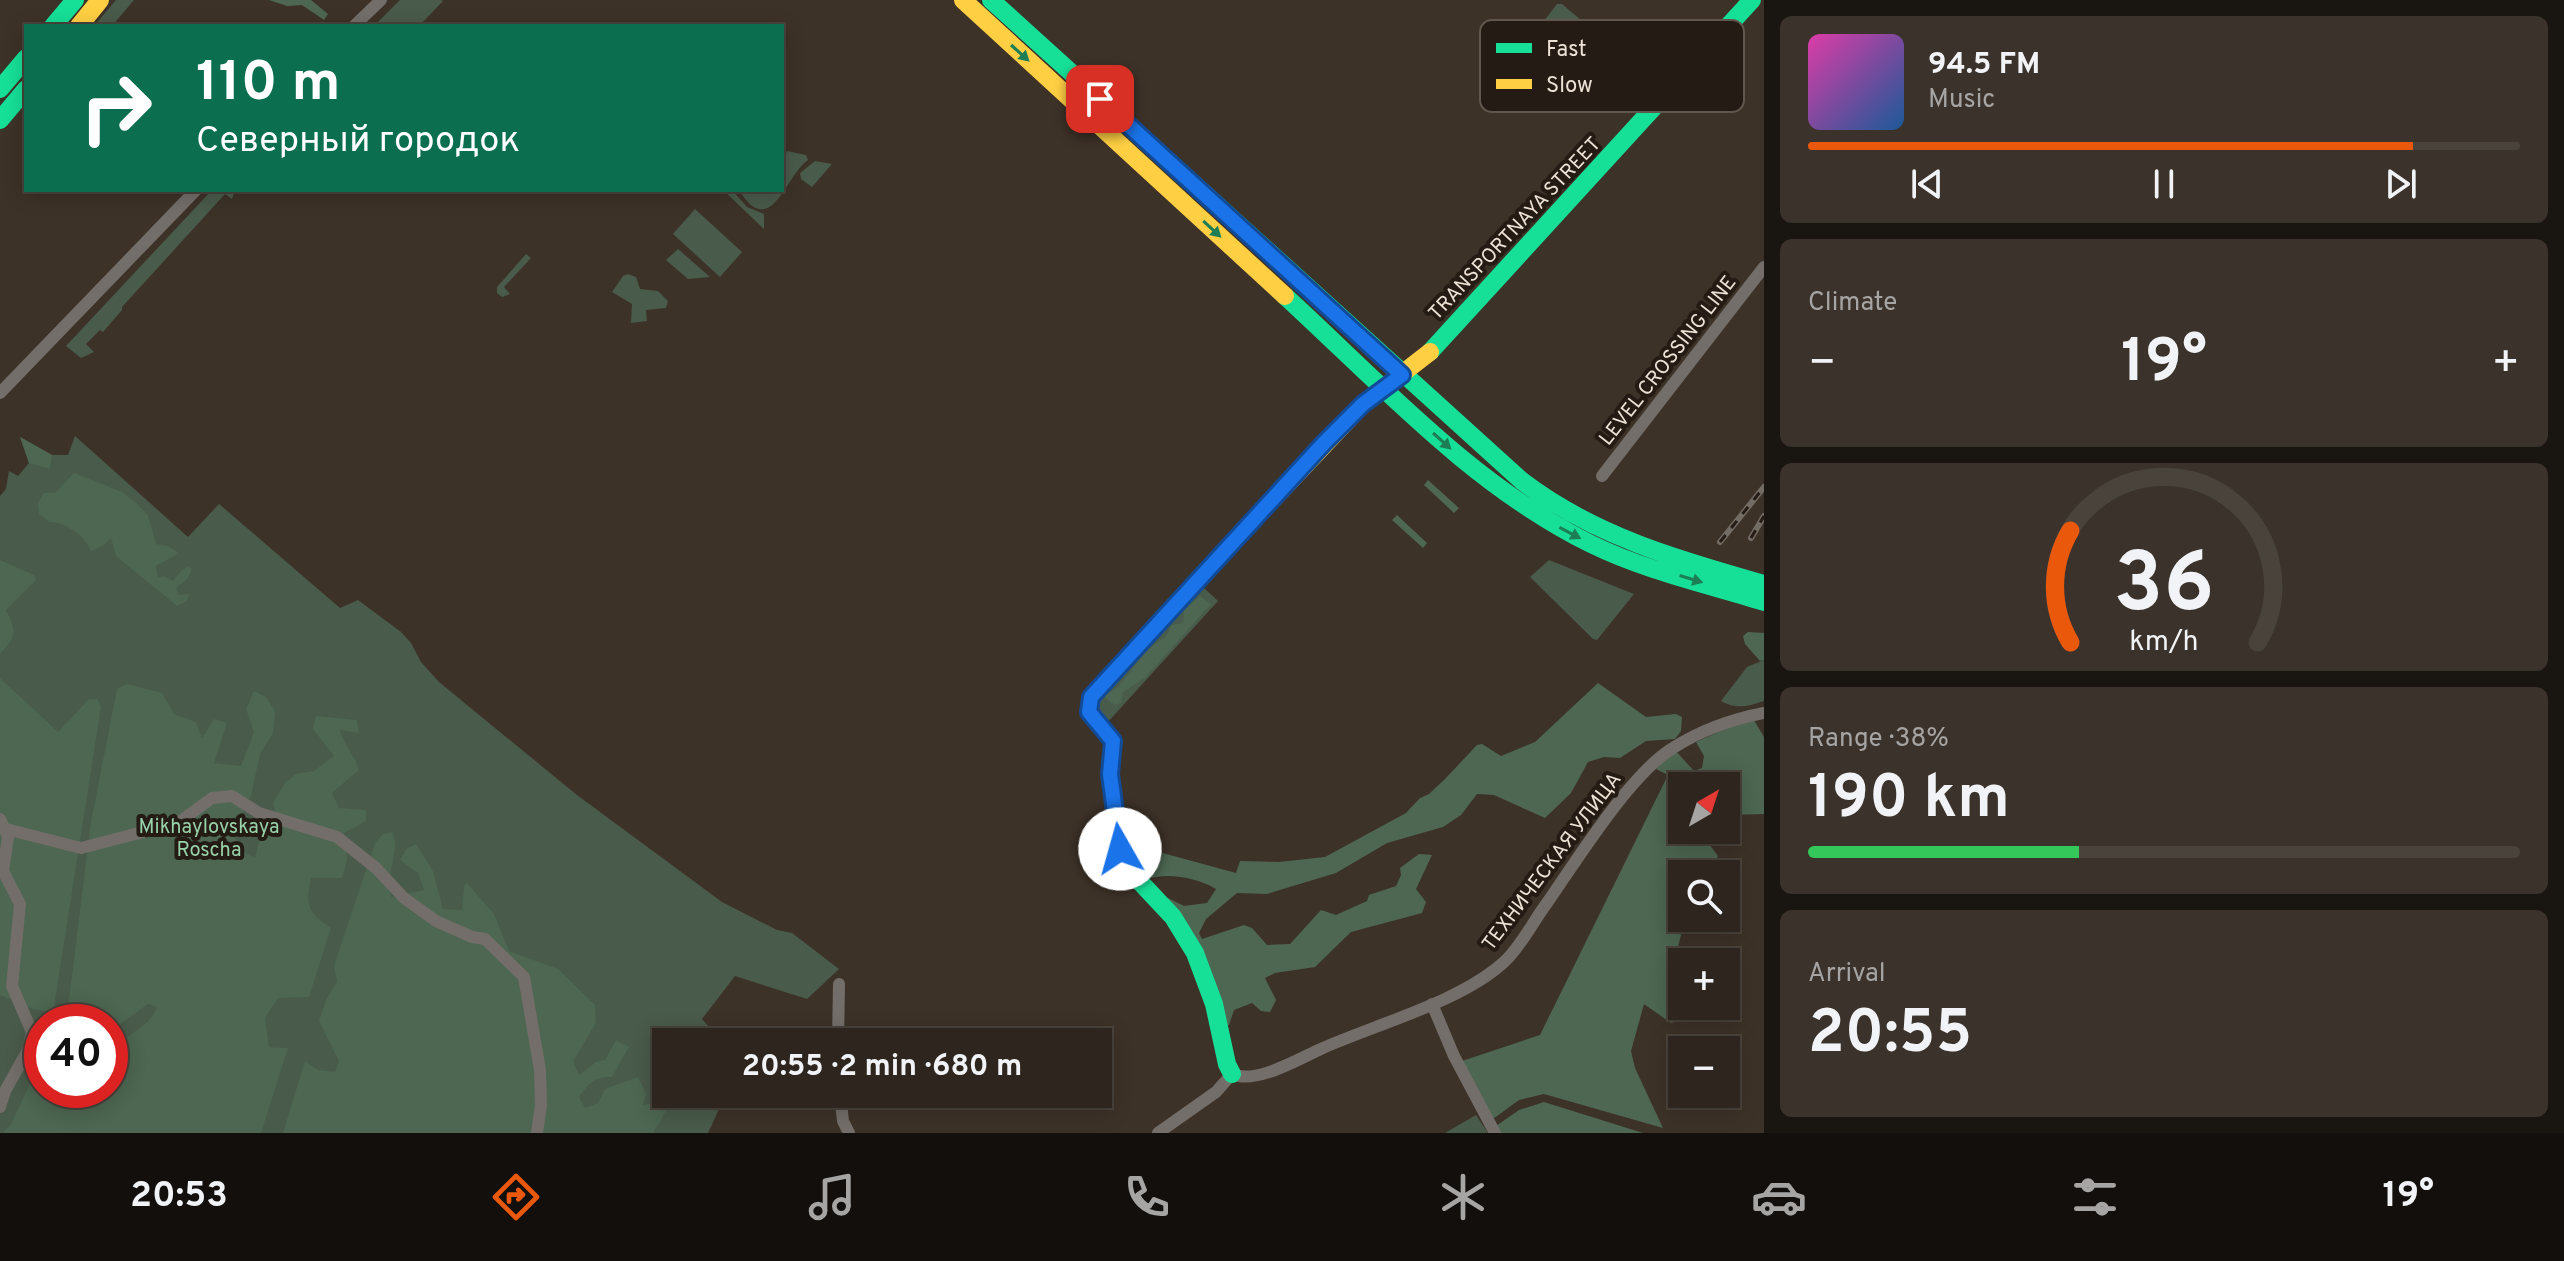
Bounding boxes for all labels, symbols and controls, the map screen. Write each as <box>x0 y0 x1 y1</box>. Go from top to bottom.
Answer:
legend <box>1480 20 1744 112</box>
text: Fast <box>1546 37 1587 64</box>
one-way arrow <box>1011 43 1030 61</box>
text: 94.5 FM <box>1928 47 2040 84</box>
text: 110 m <box>196 50 341 120</box>
icon: right <box>64 56 168 160</box>
pin <box>1066 65 1134 133</box>
text: Slow <box>1546 73 1593 100</box>
icon: arrive <box>1078 77 1122 121</box>
text: Music <box>1928 84 1995 117</box>
text: Северный городок <box>196 119 520 165</box>
street label: TRANSPORTNAYA STREET <box>1424 132 1607 326</box>
icon: previous <box>1905 162 1949 206</box>
icon: pause <box>2142 162 2186 206</box>
icon: next <box>2379 162 2423 206</box>
one-way arrow <box>1202 219 1221 237</box>
street label: LEVEL CROSSING LINE <box>1594 271 1743 451</box>
text: Climate <box>1808 287 1897 320</box>
text: 19° <box>2121 327 2207 403</box>
text: − <box>1808 337 1836 393</box>
text: + <box>2492 337 2520 393</box>
one-way arrow <box>1433 432 1452 450</box>
one-way arrow <box>1558 526 1581 539</box>
text: 36 <box>2114 535 2214 640</box>
one-way arrow <box>1679 573 1703 586</box>
text: km/h <box>2129 625 2199 661</box>
text: Range · 38% <box>1808 723 1949 756</box>
text: 190 km <box>1808 763 2010 839</box>
street label: ТЕХНИЧЕСКАЯ УЛИЦА <box>1477 768 1628 957</box>
north arrow <box>1668 772 1740 844</box>
map controls <box>1668 772 1740 1108</box>
position arrow <box>1078 807 1162 891</box>
park label: Mikhaylovskaya Roscha <box>138 815 280 864</box>
button: search <box>1668 860 1740 932</box>
button: + <box>1668 948 1740 1020</box>
text: Arrival <box>1808 958 1886 991</box>
text: 20:55 <box>1808 998 1972 1074</box>
speed limit sign: 40 <box>24 1004 128 1108</box>
button: − <box>1668 1036 1740 1108</box>
text: 20:55 · 2 min · 680 m <box>742 1049 1022 1086</box>
icon: directions <box>488 1169 544 1225</box>
icon: music <box>804 1169 860 1225</box>
icon: phone <box>1119 1169 1175 1225</box>
icon: climate <box>1435 1169 1491 1225</box>
icon: car <box>1751 1169 1807 1225</box>
icon: filters <box>2067 1169 2123 1225</box>
text: 20:53 <box>130 1174 228 1220</box>
text: 19° <box>2382 1174 2434 1220</box>

